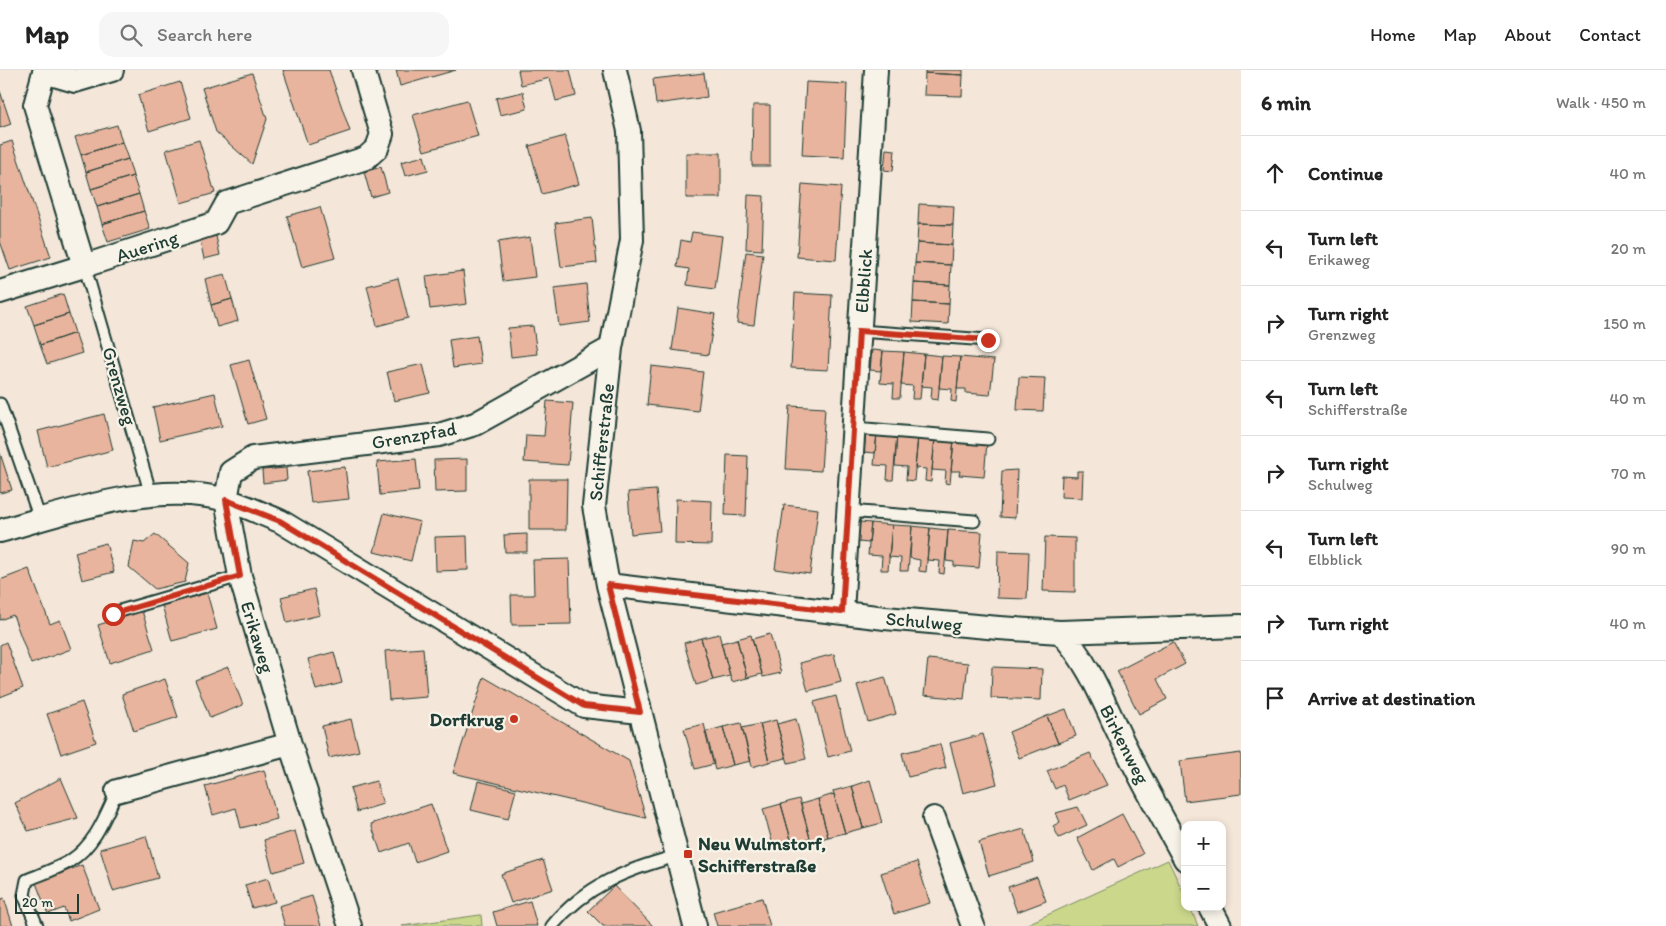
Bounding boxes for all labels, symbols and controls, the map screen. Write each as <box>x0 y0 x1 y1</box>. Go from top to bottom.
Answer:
search box <box>99 12 449 57</box>
text: Map <box>25 20 69 49</box>
icon: search <box>117 21 145 49</box>
text: Search here <box>157 23 252 46</box>
text: Home <box>1370 24 1416 46</box>
text: Map <box>1444 24 1477 46</box>
text: About <box>1505 24 1551 46</box>
text: Contact <box>1579 24 1641 46</box>
text: 6 min <box>1261 90 1311 115</box>
text: Walk · 450 m <box>1556 93 1646 112</box>
icon: ahead <box>1261 159 1289 187</box>
text: Continue <box>1308 162 1383 185</box>
text: 40 m <box>1609 164 1646 183</box>
street label: Auering <box>113 226 181 267</box>
text: Turn left <box>1308 227 1378 250</box>
icon: left <box>1261 234 1289 262</box>
text: 20 m <box>1611 239 1646 258</box>
street label: Elbblick <box>850 248 877 314</box>
text: Erikaweg <box>1308 250 1370 269</box>
text: Turn right <box>1308 302 1389 325</box>
icon: right <box>1261 309 1289 337</box>
text: 150 m <box>1603 314 1646 333</box>
text: Grenzweg <box>1308 325 1376 344</box>
route end <box>977 329 1000 352</box>
street label: Grenzweg <box>97 344 142 428</box>
text: Turn left <box>1308 377 1378 400</box>
street label: Schifferstraße <box>584 382 619 502</box>
icon: left <box>1261 384 1289 412</box>
text: 40 m <box>1609 389 1646 408</box>
text: Schifferstraße <box>1308 400 1408 419</box>
street label: Grenzpfad <box>370 417 459 454</box>
text: Turn right <box>1308 452 1389 475</box>
icon: right <box>1261 459 1289 487</box>
text: 70 m <box>1611 464 1646 483</box>
text: Schulweg <box>1308 475 1373 494</box>
text: Turn left <box>1308 527 1378 550</box>
icon: left <box>1261 534 1289 562</box>
text: 90 m <box>1611 539 1646 558</box>
text: Elbblick <box>1308 550 1362 569</box>
street label: Erikaweg <box>236 599 279 676</box>
route start <box>102 603 125 626</box>
street label: Schulweg <box>885 607 964 636</box>
icon: right <box>1261 609 1289 637</box>
text: Turn right <box>1308 612 1389 635</box>
text: 40 m <box>1609 614 1646 633</box>
icon: arrive <box>1261 684 1289 712</box>
text: Arrive at destination <box>1308 687 1475 710</box>
street label: Birkenweg <box>1095 701 1154 788</box>
place label: Dorfkrug <box>430 708 504 731</box>
marker: Dorfkrug <box>508 713 520 725</box>
map controls <box>1181 821 1226 911</box>
button: + <box>1181 821 1226 866</box>
place label: Neu Wulmstorf, Schifferstraße <box>698 832 826 877</box>
marker: Neu Wulmstorf, Schifferstraße <box>682 848 694 860</box>
button: − <box>1181 866 1226 911</box>
scale bar <box>15 891 79 914</box>
text: 20 m <box>22 894 53 911</box>

